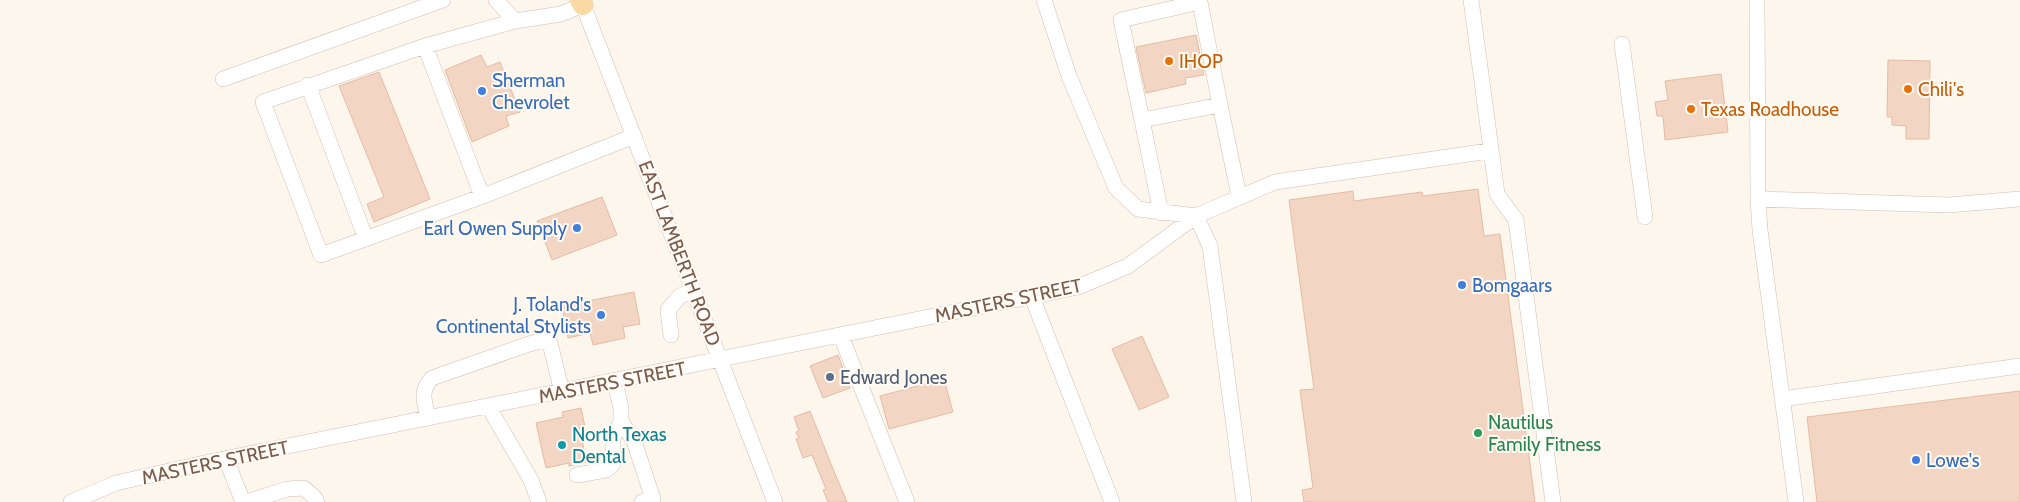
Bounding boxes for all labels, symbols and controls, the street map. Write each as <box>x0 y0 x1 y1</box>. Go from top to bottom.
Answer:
place label: IHOP <box>1179 50 1223 73</box>
marker: IHOP <box>1163 55 1175 67</box>
place label: Sherman Chevrolet <box>492 69 570 114</box>
place label: Chili's <box>1918 78 1964 101</box>
marker: Chili's <box>1902 83 1914 95</box>
marker: Sherman Chevrolet <box>476 85 488 97</box>
place label: Texas Roadhouse <box>1701 98 1839 121</box>
marker: Texas Roadhouse <box>1685 103 1697 115</box>
street label: EAST LAMBERTH ROAD <box>634 157 726 349</box>
place label: Earl Owen Supply <box>424 217 567 240</box>
marker: Earl Owen Supply <box>571 222 583 234</box>
street label: MASTERS STREET <box>933 274 1084 327</box>
place label: Bomgaars <box>1472 274 1552 297</box>
marker: Bomgaars <box>1456 279 1468 291</box>
place label: J. Toland's Continental Stylists <box>436 293 591 338</box>
marker: J. Toland's Continental Stylists <box>595 309 607 321</box>
street label: MASTERS STREET <box>536 357 688 408</box>
place label: Edward Jones <box>840 366 948 389</box>
marker: Edward Jones <box>824 371 836 383</box>
place label: Nautilus Family Fitness <box>1488 411 1601 456</box>
place label: North Texas Dental <box>572 423 667 468</box>
marker: Nautilus Family Fitness <box>1472 427 1484 439</box>
street label: MASTERS STREET <box>140 436 291 489</box>
marker: North Texas Dental <box>556 439 568 451</box>
place label: Lowe's <box>1926 449 1980 472</box>
marker: Lowe's <box>1910 454 1922 466</box>

